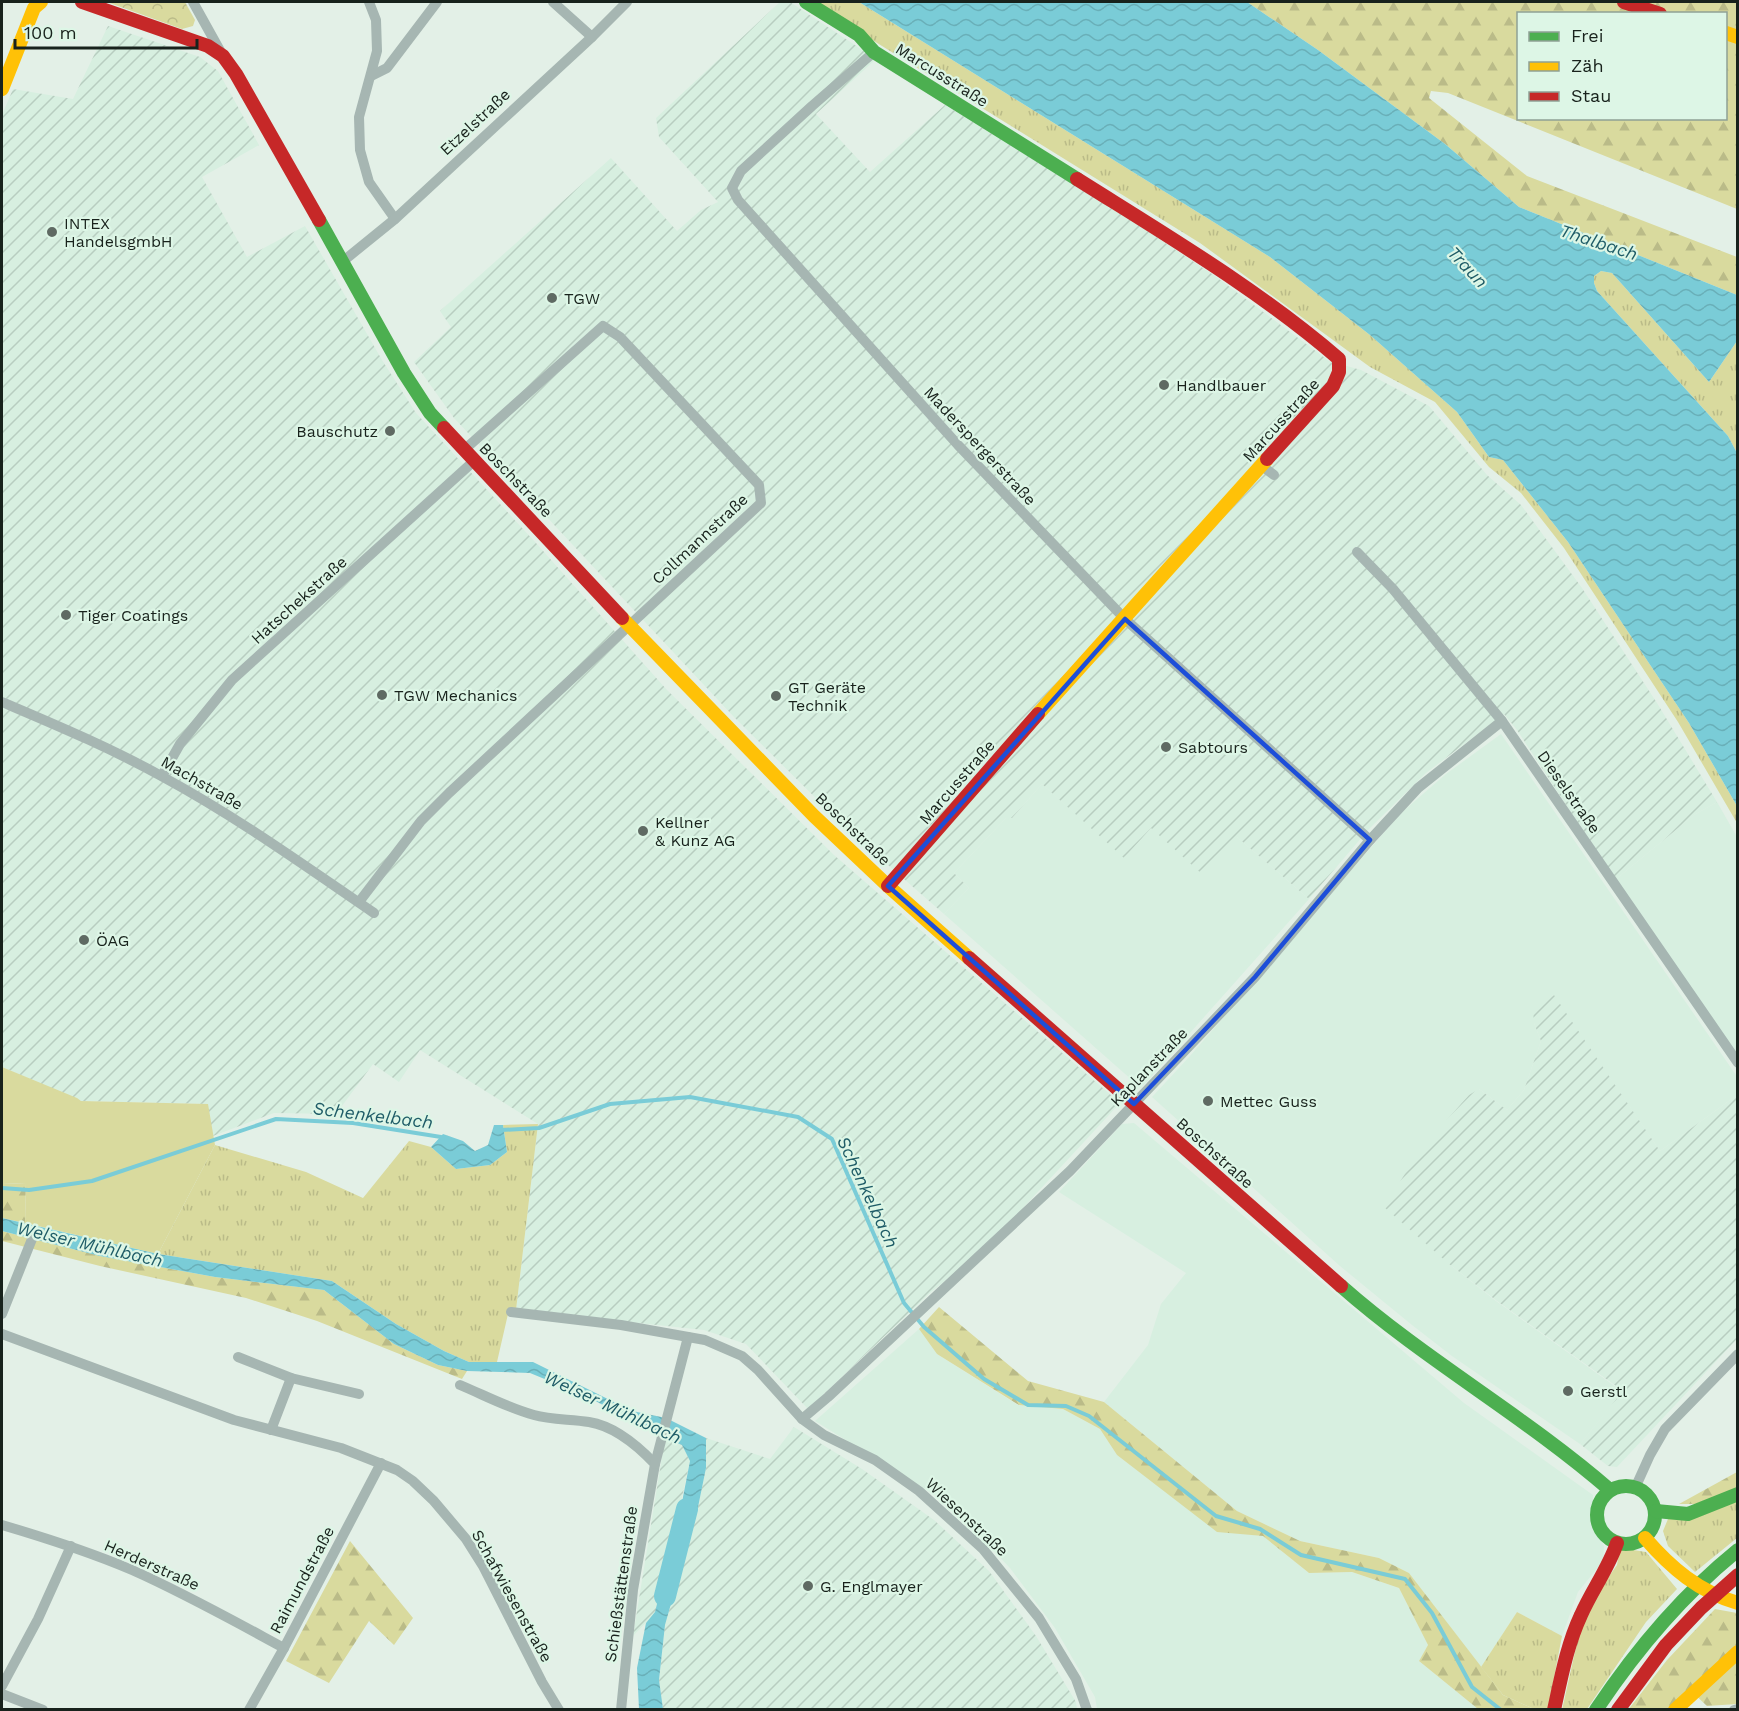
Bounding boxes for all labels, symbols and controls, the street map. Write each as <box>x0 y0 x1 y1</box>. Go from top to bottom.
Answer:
scale bar <box>15 12 196 50</box>
legend <box>1517 12 1727 120</box>
text: 100 m <box>24 22 77 43</box>
text: Frei <box>1571 25 1603 46</box>
street label: Marcusstraße <box>892 39 992 111</box>
text: Zäh <box>1571 55 1604 76</box>
street label: Etzelstraße <box>436 85 514 159</box>
text: Stau <box>1571 85 1611 106</box>
place label: INTEX HandelsgmbH <box>64 214 173 251</box>
water label: Thalbach <box>1558 220 1640 264</box>
marker: INTEX HandelsgmbH <box>45 225 59 239</box>
water label: Traun <box>1444 242 1492 292</box>
place label: TGW <box>564 289 600 308</box>
marker: TGW <box>545 291 559 305</box>
street label: Marcusstraße <box>1239 374 1323 466</box>
place label: Handlbauer <box>1176 376 1267 395</box>
marker: Handlbauer <box>1157 378 1171 392</box>
street label: Maderspergerstraße <box>920 383 1040 509</box>
place label: Bauschutz <box>296 422 378 441</box>
marker: Bauschutz <box>383 424 397 438</box>
street label: Boschstraße <box>475 439 557 521</box>
street label: Collmannstraße <box>648 490 752 588</box>
street label: Hatschekstraße <box>247 552 351 648</box>
place label: Tiger Coatings <box>78 606 188 625</box>
marker: Tiger Coatings <box>59 608 73 622</box>
place label: GT Geräte Technik <box>788 678 866 715</box>
place label: TGW Mechanics <box>394 686 517 705</box>
marker: TGW Mechanics <box>375 688 389 702</box>
marker: GT Geräte Technik <box>769 689 783 703</box>
street label: Marcusstraße <box>915 736 999 828</box>
place label: Sabtours <box>1178 738 1248 757</box>
marker: Sabtours <box>1159 740 1173 754</box>
street label: Dieselstraße <box>1533 747 1605 837</box>
street label: Machstraße <box>158 752 246 814</box>
street label: Boschstraße <box>812 788 894 870</box>
place label: Kellner & Kunz AG <box>655 813 735 850</box>
marker: Kellner & Kunz AG <box>636 824 650 838</box>
place label: ÖAG <box>96 931 129 950</box>
marker: ÖAG <box>77 933 91 947</box>
street label: Kaplanstraße <box>1106 1023 1192 1111</box>
place label: Mettec Guss <box>1220 1092 1317 1111</box>
marker: Mettec Guss <box>1201 1094 1215 1108</box>
water label: Schenkelbach <box>312 1097 434 1133</box>
street label: Boschstraße <box>1173 1114 1257 1192</box>
water label: Schenkelbach <box>833 1133 903 1251</box>
water label: Welser Mühlbach <box>15 1217 165 1271</box>
water label: Welser Mühlbach <box>541 1366 685 1448</box>
place label: Gerstl <box>1580 1382 1627 1401</box>
marker: Gerstl <box>1561 1384 1575 1398</box>
street label: Wiesenstraße <box>922 1474 1012 1560</box>
street label: Schießstättenstraße <box>601 1505 641 1663</box>
street label: Raimundstraße <box>266 1523 338 1637</box>
street label: Schafwiesenstraße <box>468 1526 556 1666</box>
street label: Herderstraße <box>101 1536 203 1594</box>
place label: G. Englmayer <box>820 1577 923 1596</box>
marker: G. Englmayer <box>801 1579 815 1593</box>

